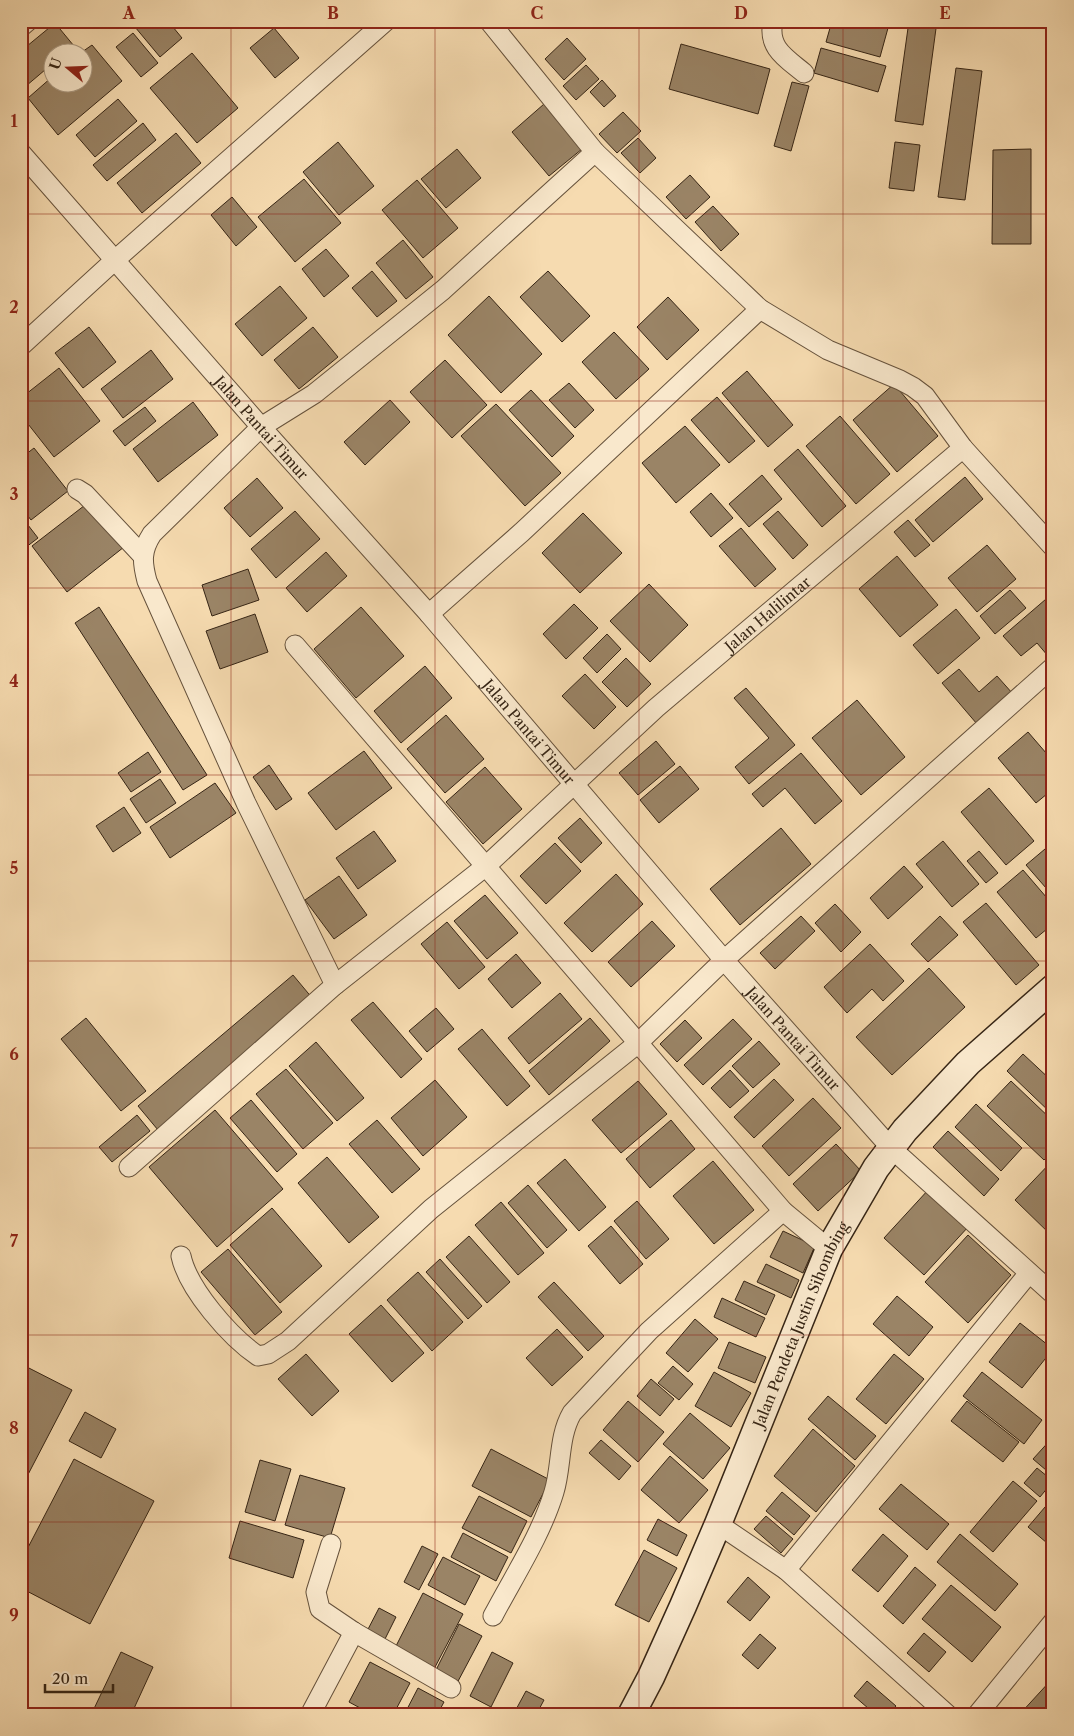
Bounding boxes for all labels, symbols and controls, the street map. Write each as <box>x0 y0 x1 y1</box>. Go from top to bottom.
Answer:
text: A <box>122 3 136 23</box>
text: B <box>327 3 339 23</box>
text: C <box>531 3 543 23</box>
text: D <box>734 3 748 23</box>
text: E <box>939 3 951 23</box>
north arrow <box>42 42 92 92</box>
text: U <box>45 55 66 72</box>
text: 1 <box>10 111 18 131</box>
text: 2 <box>9 297 19 317</box>
street label: Jalan Pantai Timur <box>209 370 313 484</box>
text: 3 <box>9 484 19 504</box>
street label: Jalan Halilintar <box>719 572 815 657</box>
text: 4 <box>9 671 19 691</box>
street label: Jalan Pantai Timur <box>478 673 580 789</box>
text: 5 <box>10 858 19 878</box>
street label: Jalan Pantai Timur <box>741 981 845 1095</box>
text: 6 <box>9 1044 19 1064</box>
street label: Jalan Pendeta Justin Sihombing <box>748 1218 853 1432</box>
text: 7 <box>10 1231 19 1251</box>
text: 8 <box>9 1418 19 1438</box>
text: 9 <box>9 1605 19 1625</box>
scale bar <box>45 1661 112 1693</box>
text: 20 m <box>52 1669 88 1688</box>

